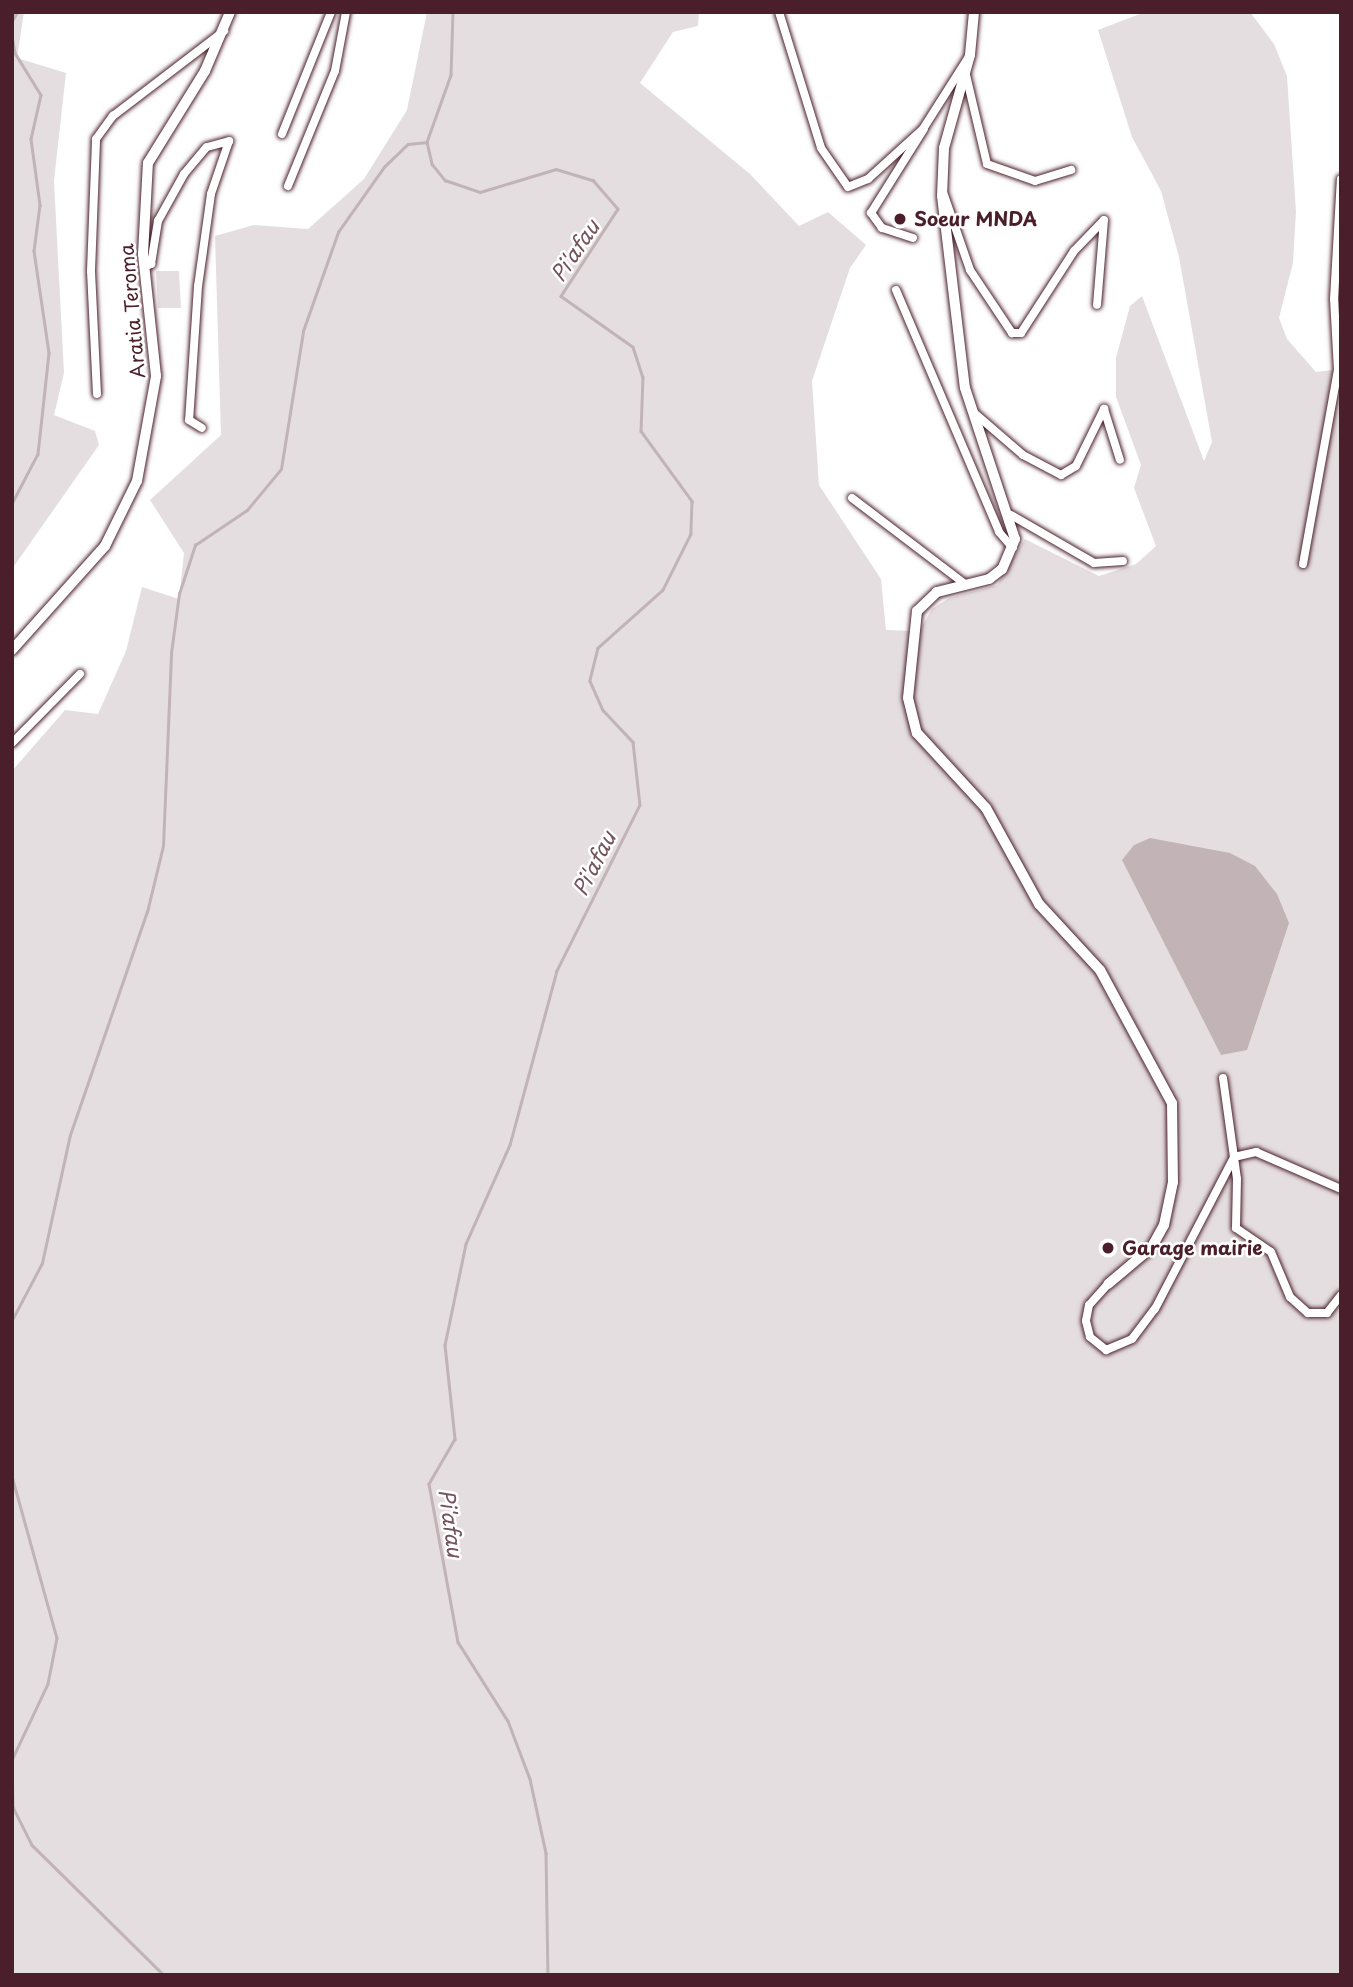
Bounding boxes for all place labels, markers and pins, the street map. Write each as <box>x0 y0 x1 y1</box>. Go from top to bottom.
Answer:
place label: Soeur MNDA <box>914 208 1038 230</box>
marker: Soeur MNDA <box>892 211 908 227</box>
place label: Garage mairie <box>1122 1237 1261 1259</box>
marker: Garage mairie <box>1100 1240 1116 1256</box>

